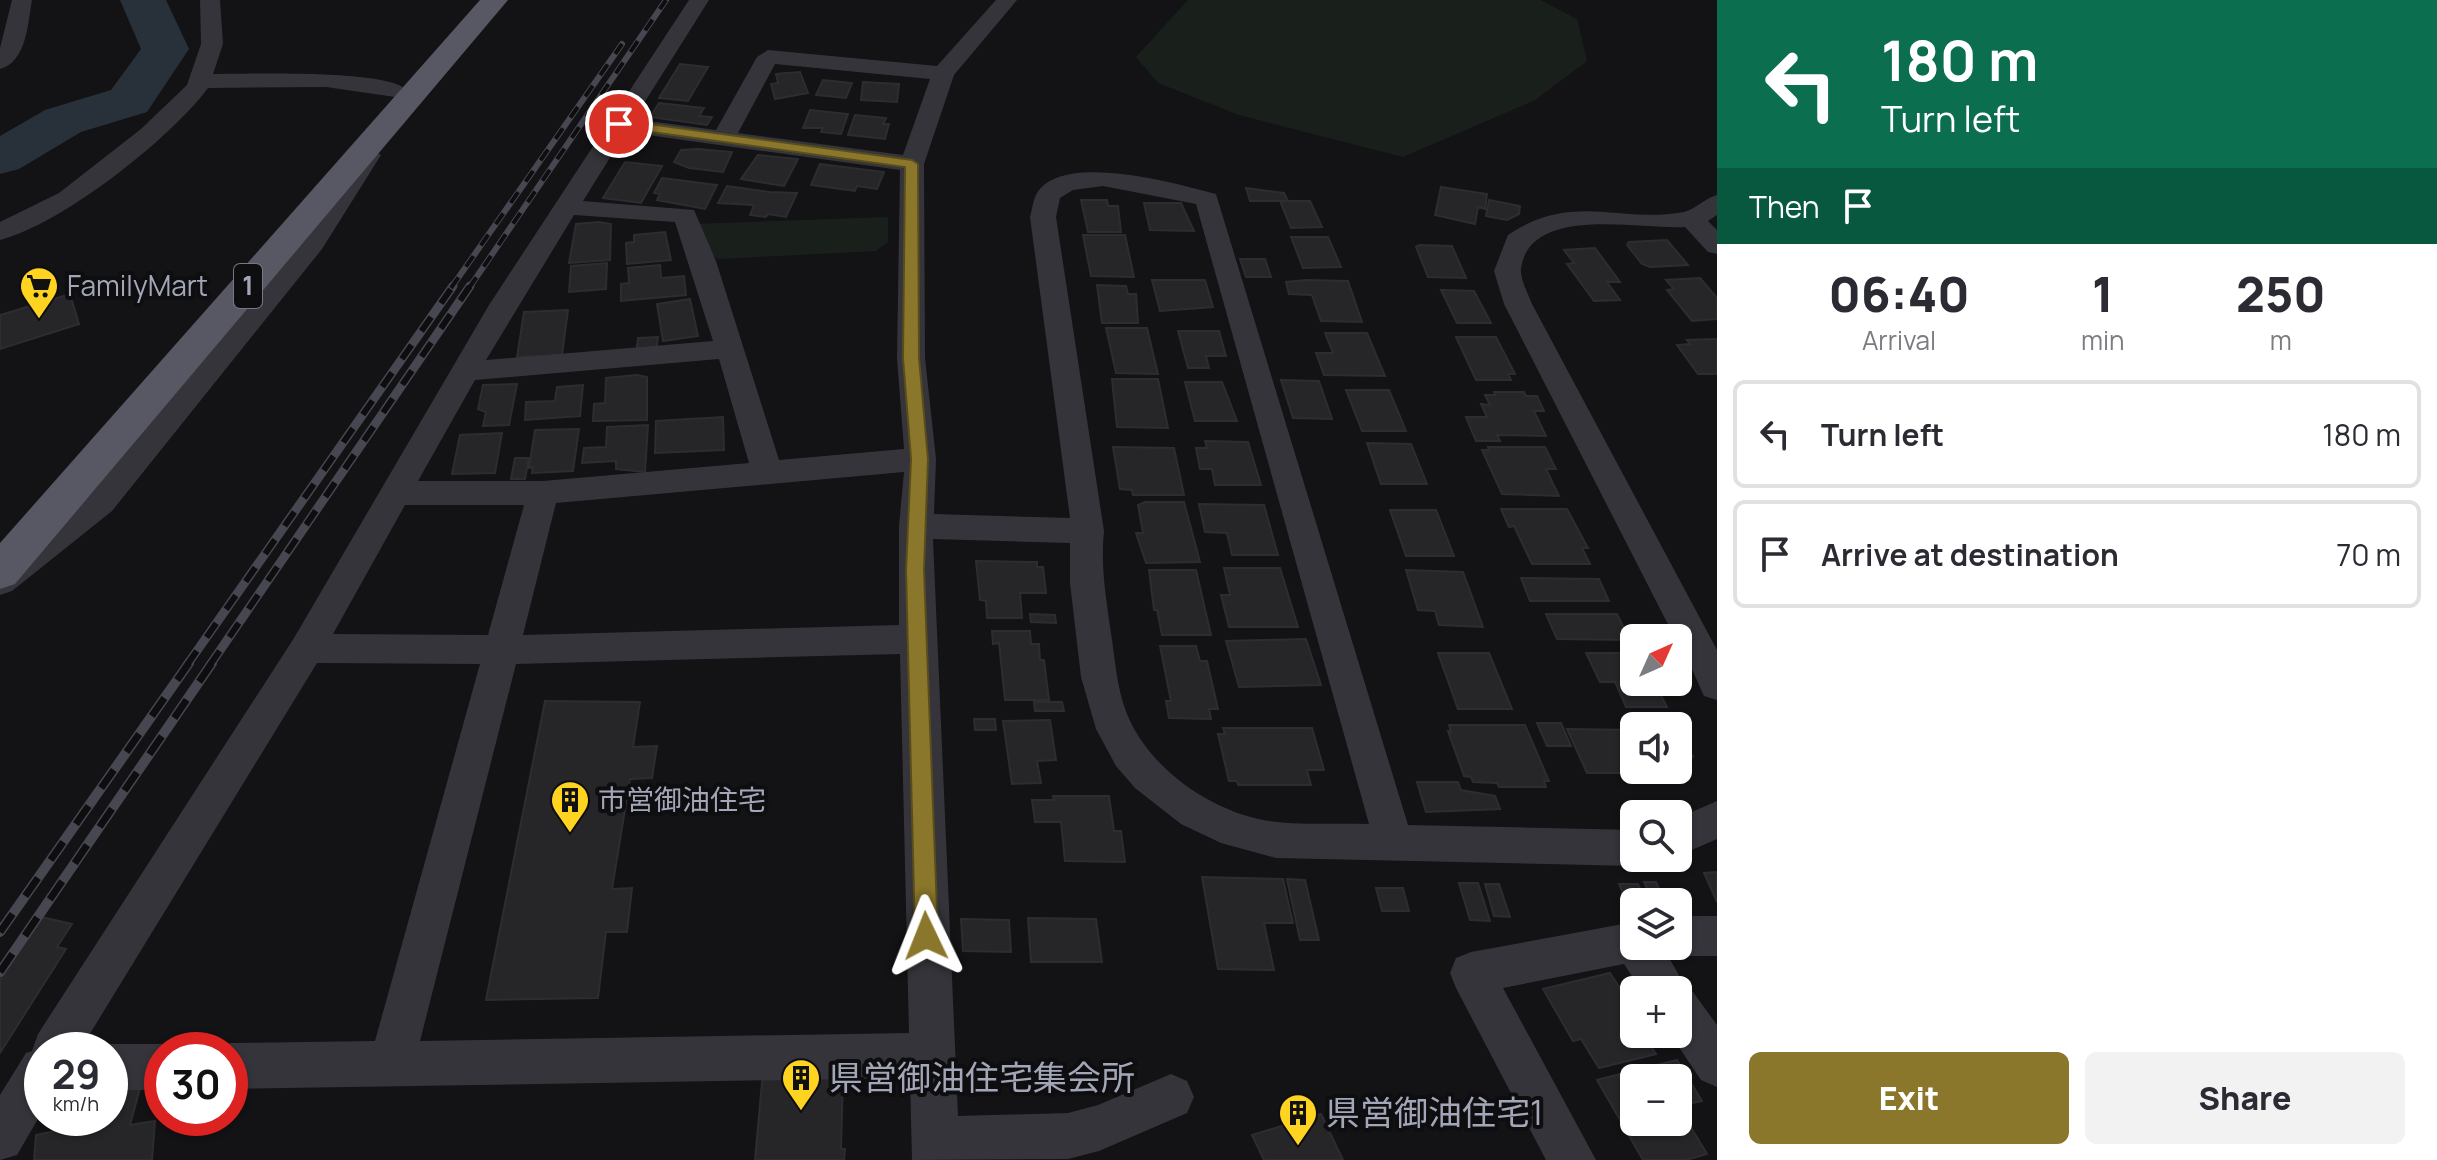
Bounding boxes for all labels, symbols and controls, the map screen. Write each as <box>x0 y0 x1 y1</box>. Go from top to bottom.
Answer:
text: 180 m <box>1881 21 2038 98</box>
icon: left <box>1749 32 1853 136</box>
pin <box>585 90 653 158</box>
text: Turn left <box>1881 94 2020 143</box>
icon: arrive <box>597 102 641 146</box>
icon: arrive <box>1836 184 1880 228</box>
text: Then <box>1749 186 1820 227</box>
text: 06:40 <box>1828 261 1970 326</box>
text: 1 <box>2092 261 2114 326</box>
text: 250 <box>2236 261 2326 326</box>
road number: 1 <box>234 264 262 308</box>
supermarket icon: FamilyMart <box>18 265 60 320</box>
place label: FamilyMart <box>67 266 208 304</box>
text: Arrival <box>1862 322 1936 358</box>
text: min <box>2081 322 2125 358</box>
text: m <box>2270 322 2292 358</box>
icon: left <box>1753 412 1797 456</box>
text: Turn left <box>1821 414 1944 455</box>
text: 180 m <box>2322 414 2401 455</box>
icon: arrive <box>1753 532 1797 576</box>
text: Arrive at destination <box>1821 534 2119 575</box>
text: 70 m <box>2336 534 2401 575</box>
north arrow <box>1620 624 1692 696</box>
map controls <box>1620 624 1692 1136</box>
button: sound <box>1620 712 1692 784</box>
building icon: 市営御油住宅 <box>549 779 591 834</box>
place label: 市営御油住宅 <box>598 780 766 818</box>
button: search <box>1620 800 1692 872</box>
button: layers <box>1620 888 1692 960</box>
position arrow <box>884 894 968 978</box>
button: + <box>1620 976 1692 1048</box>
speed limit sign: 30 <box>144 1032 248 1136</box>
text: 29 <box>52 1046 100 1101</box>
button: Exit <box>1749 1052 2069 1144</box>
button: Share <box>2085 1052 2405 1144</box>
place label: 県営御油住宅集会所 <box>829 1054 1135 1100</box>
building icon: 県営御油住宅集会所 <box>780 1057 822 1112</box>
button: − <box>1620 1064 1692 1136</box>
place label: 県営御油住宅1 <box>1326 1089 1543 1135</box>
text: km/h <box>53 1090 99 1117</box>
building icon: 県営御油住宅1 <box>1277 1092 1319 1147</box>

